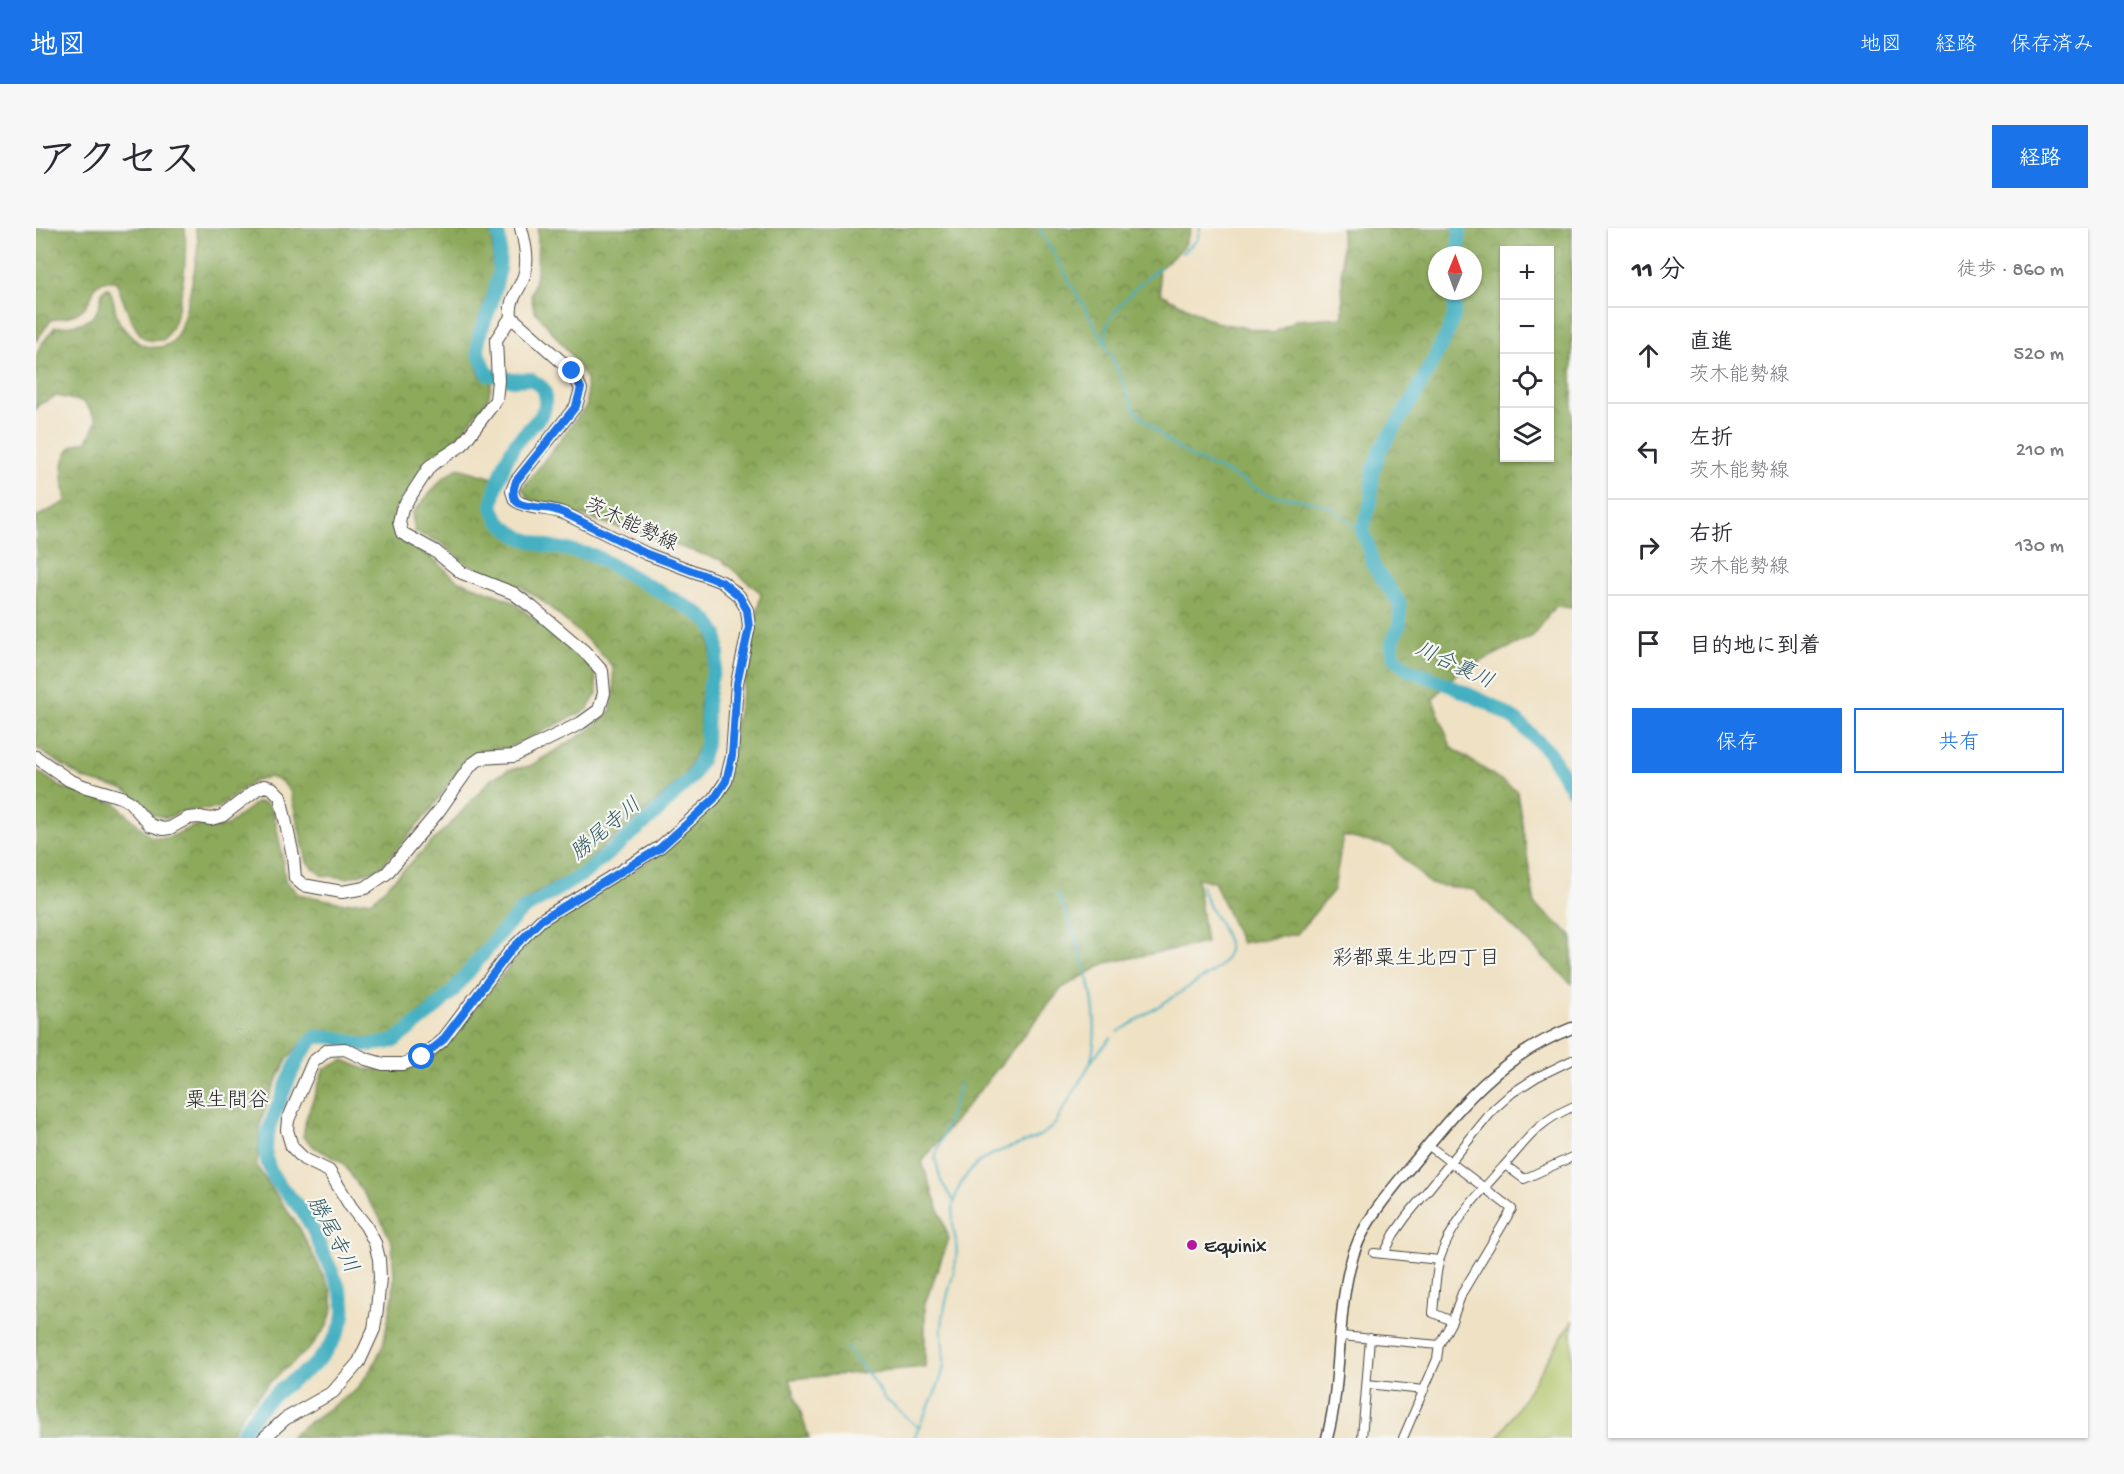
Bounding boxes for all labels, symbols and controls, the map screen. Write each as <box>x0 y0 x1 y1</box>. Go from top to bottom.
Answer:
text: 地図 <box>30 31 86 64</box>
text: 地図 <box>1860 34 1902 59</box>
text: 経路 <box>1935 34 1977 59</box>
text: 保存済み <box>2010 34 2094 59</box>
button: 経路 <box>1992 125 2088 188</box>
text: アクセス <box>36 140 201 189</box>
north arrow <box>1428 246 1482 300</box>
map controls <box>1500 246 1554 462</box>
button: + <box>1500 246 1554 300</box>
text: 11 分 <box>1632 257 1685 288</box>
text: 徒歩 · 860 m <box>1957 260 2064 283</box>
button: − <box>1500 300 1554 354</box>
text: 直進 <box>1689 331 1733 357</box>
icon: ahead <box>1632 339 1665 372</box>
text: 520 m <box>2013 344 2064 367</box>
button: locate <box>1500 354 1554 408</box>
route end <box>558 357 584 383</box>
text: 茨木能勢線 <box>1689 365 1789 388</box>
button: layers <box>1500 408 1554 462</box>
text: 左折 <box>1689 427 1733 453</box>
icon: left <box>1632 435 1665 468</box>
text: 210 m <box>2016 440 2064 463</box>
text: 茨木能勢線 <box>1689 461 1789 484</box>
street label: 茨木能勢線 <box>580 493 682 558</box>
text: 右折 <box>1689 523 1733 549</box>
icon: right <box>1632 531 1665 564</box>
text: 130 m <box>2015 536 2064 559</box>
text: 茨木能勢線 <box>1689 557 1789 580</box>
icon: arrive <box>1632 627 1665 660</box>
text: 目的地に到着 <box>1689 635 1821 661</box>
water label: 川合裏川 <box>1410 636 1498 696</box>
button: 保存 <box>1632 708 1842 773</box>
button: 共有 <box>1854 708 2064 773</box>
water label: 勝尾寺川 <box>566 793 647 867</box>
district label: 彩都粟生北四丁目 <box>1332 947 1500 973</box>
route start <box>408 1043 434 1069</box>
district label: 粟生間谷 <box>185 1089 269 1115</box>
water label: 勝尾寺川 <box>300 1192 363 1279</box>
place label: Equinix <box>1204 1237 1267 1260</box>
marker: Equinix <box>1185 1238 1199 1252</box>

